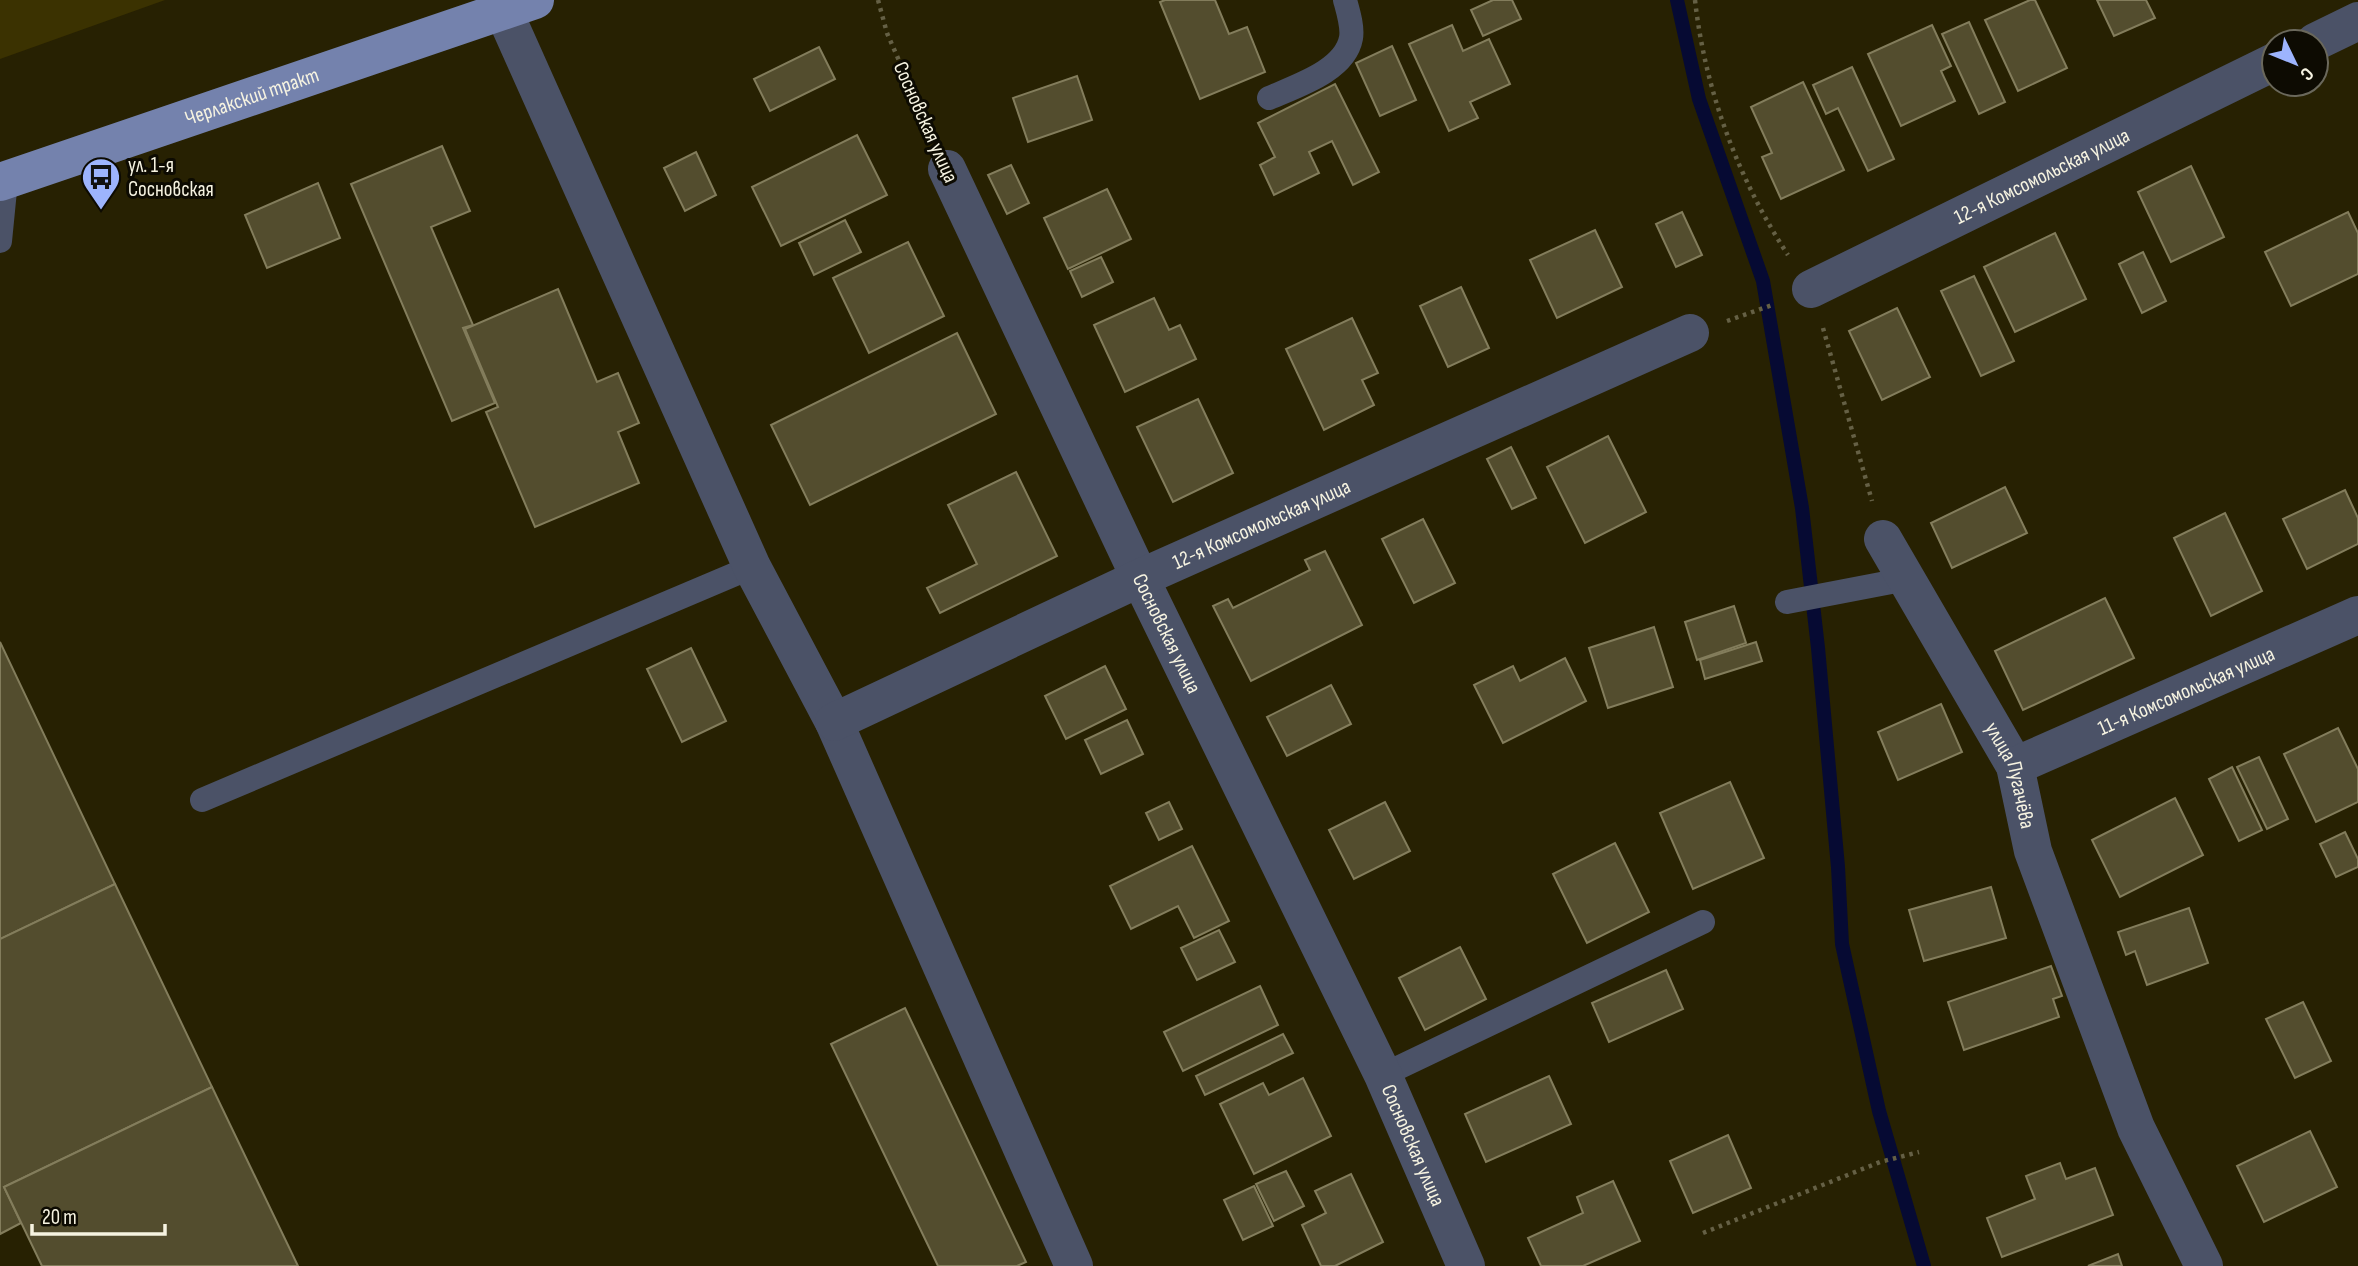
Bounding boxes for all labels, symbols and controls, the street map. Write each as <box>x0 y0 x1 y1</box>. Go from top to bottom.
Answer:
north arrow <box>2260 28 2330 98</box>
street label: Сосновская улица <box>888 58 963 187</box>
street label: Черлакский тракт <box>182 62 322 131</box>
text: С <box>2294 62 2318 85</box>
street label: 12-я Комсомольская улица <box>1950 123 2134 230</box>
place label: ул. 1-я Сосновская <box>128 153 214 202</box>
bus stop icon: ул. 1-я Сосновская <box>80 156 122 211</box>
street label: 12-я Комсомольская улица <box>1169 474 1354 575</box>
street label: Сосновская улица <box>1127 570 1206 698</box>
street label: 11-я Комсомольская улица <box>2094 641 2279 741</box>
street label: улица Пугачёва <box>1979 718 2040 831</box>
street label: Сосновская улица <box>1376 1081 1450 1210</box>
scale bar <box>32 1192 164 1236</box>
text: 20 m <box>42 1205 77 1230</box>

